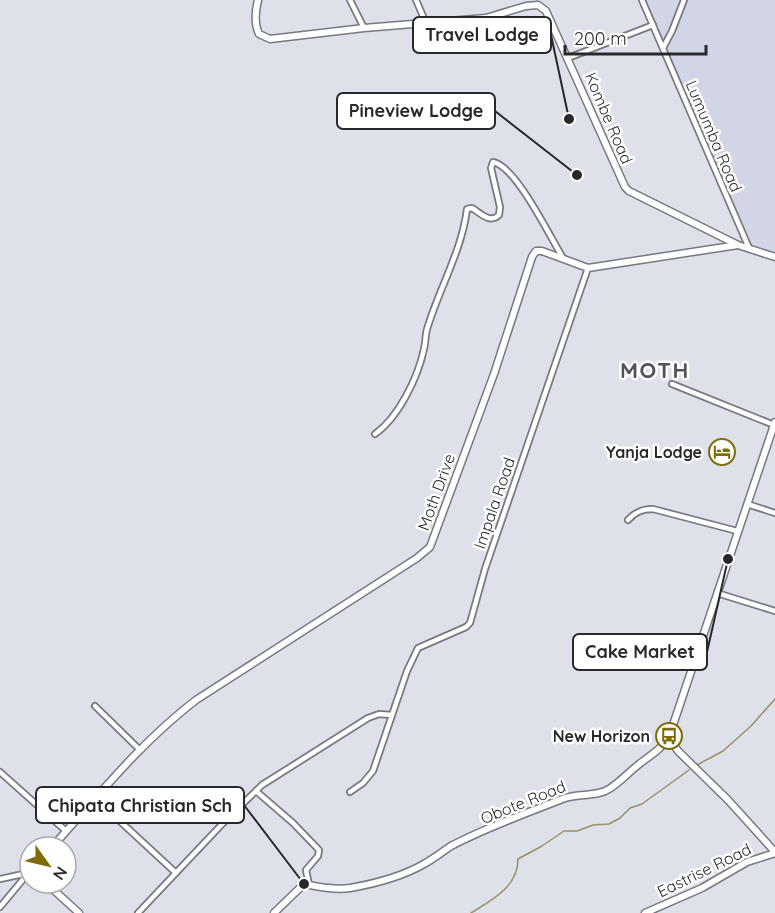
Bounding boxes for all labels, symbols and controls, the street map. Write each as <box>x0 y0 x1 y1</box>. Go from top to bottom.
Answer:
callout: Travel Lodge <box>413 17 551 53</box>
scale bar <box>565 18 706 56</box>
text: Travel Lodge <box>425 23 539 46</box>
text: 200 m <box>574 27 627 50</box>
street label: Kombe Road <box>581 69 637 167</box>
street label: Lumumba Road <box>681 77 747 195</box>
callout: Pineview Lodge <box>337 93 495 129</box>
text: Pineview Lodge <box>349 99 483 122</box>
district label: MOTH <box>620 356 690 384</box>
hotel icon: Yanja Lodge <box>707 437 737 467</box>
place label: Yanja Lodge <box>606 442 702 462</box>
street label: Moth Drive <box>413 451 459 533</box>
street label: Impala Road <box>469 455 519 551</box>
callout: Cake Market <box>573 634 707 670</box>
text: Cake Market <box>585 640 695 663</box>
bus stop icon: New Horizon <box>654 721 684 751</box>
place label: New Horizon <box>553 726 650 746</box>
street label: Obote Road <box>477 776 569 828</box>
callout: Chipata Christian Sch <box>36 787 244 823</box>
text: Chipata Christian Sch <box>48 794 232 817</box>
north arrow <box>18 835 78 895</box>
street label: Eastrise Road <box>654 839 754 901</box>
text: N <box>49 863 72 884</box>

